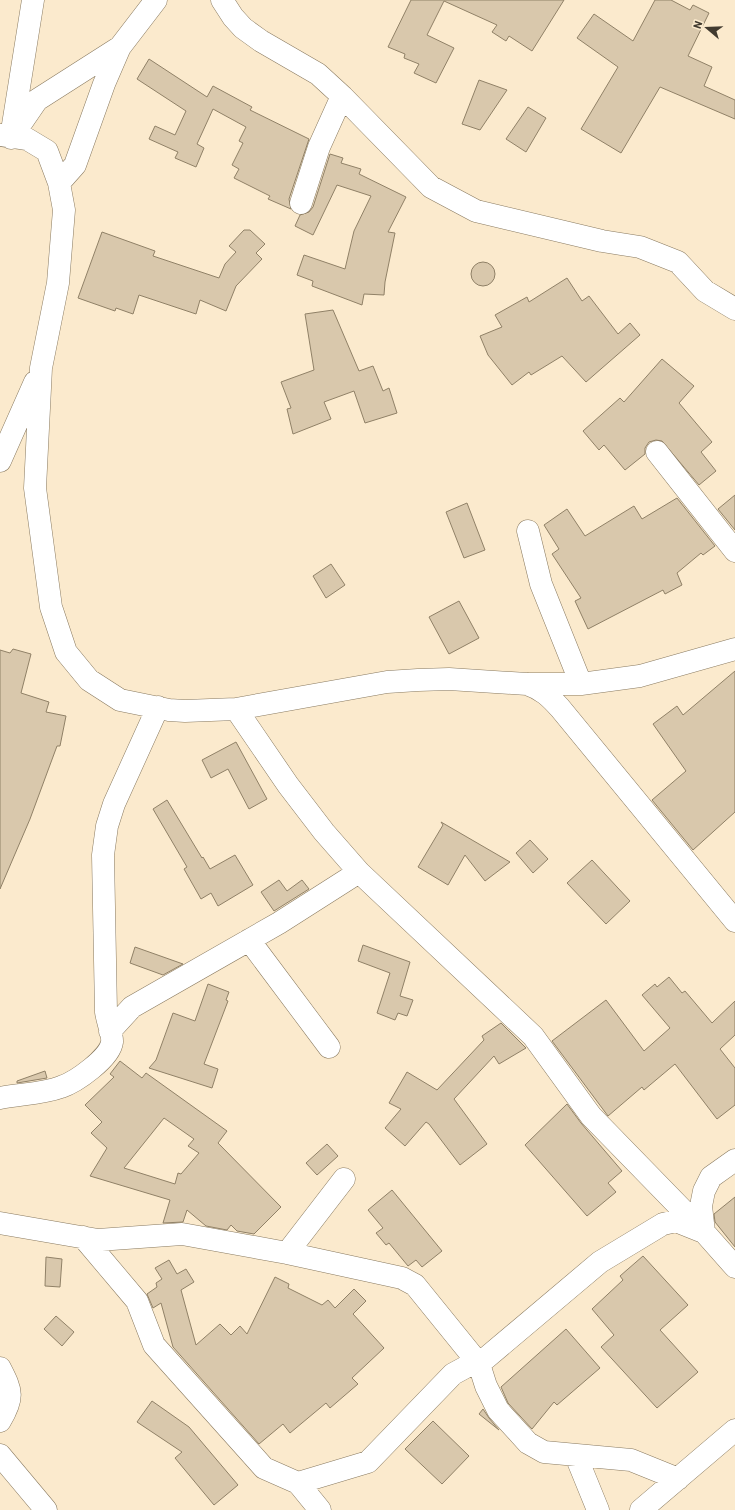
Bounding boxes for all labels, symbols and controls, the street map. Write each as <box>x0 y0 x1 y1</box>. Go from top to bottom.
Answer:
north arrow <box>687 8 727 48</box>
text: N <box>690 19 704 30</box>

